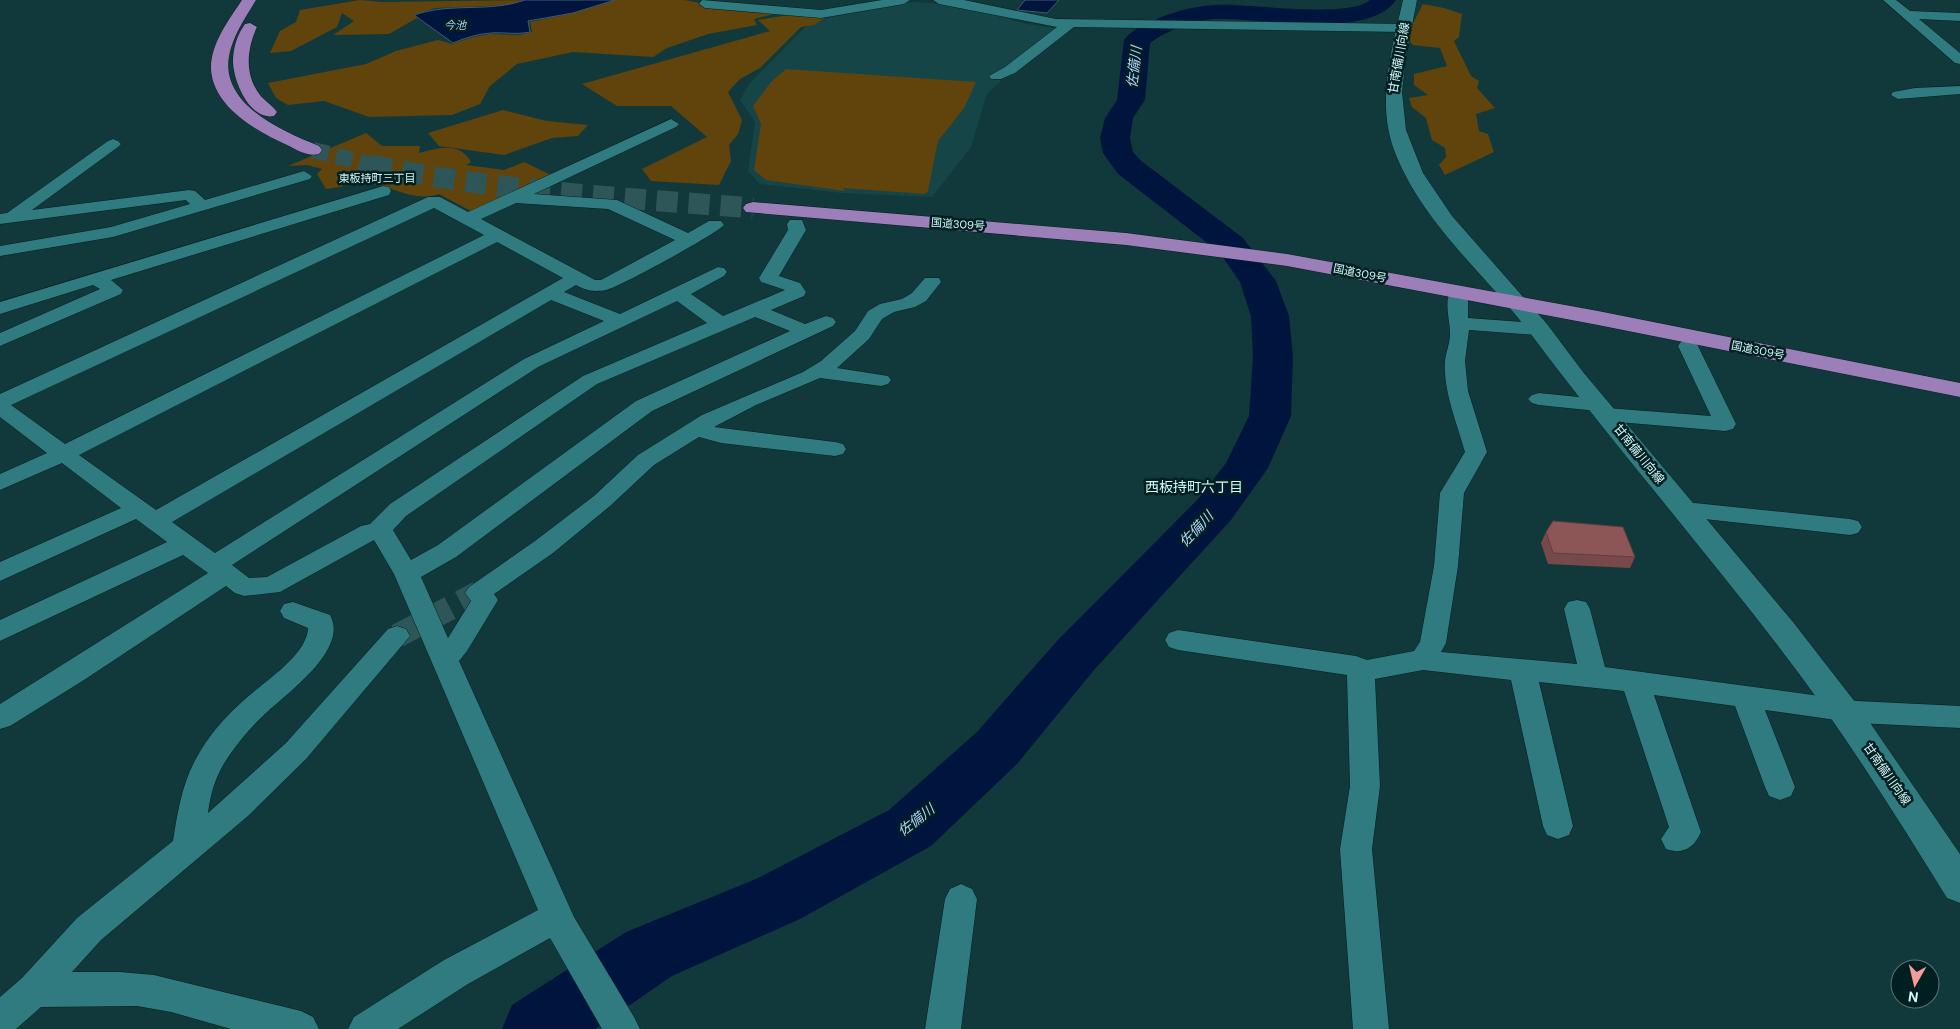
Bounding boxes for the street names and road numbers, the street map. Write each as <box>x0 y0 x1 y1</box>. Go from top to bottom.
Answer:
street label: 甘南備川向線 <box>1385 21 1413 95</box>
street label: 国道309号 <box>931 215 985 233</box>
street label: 国道309号 <box>1332 261 1388 285</box>
street label: 国道309号 <box>1730 338 1786 362</box>
street label: 甘南備川向線 <box>1610 421 1668 487</box>
street label: 甘南備川向線 <box>1860 740 1914 808</box>

